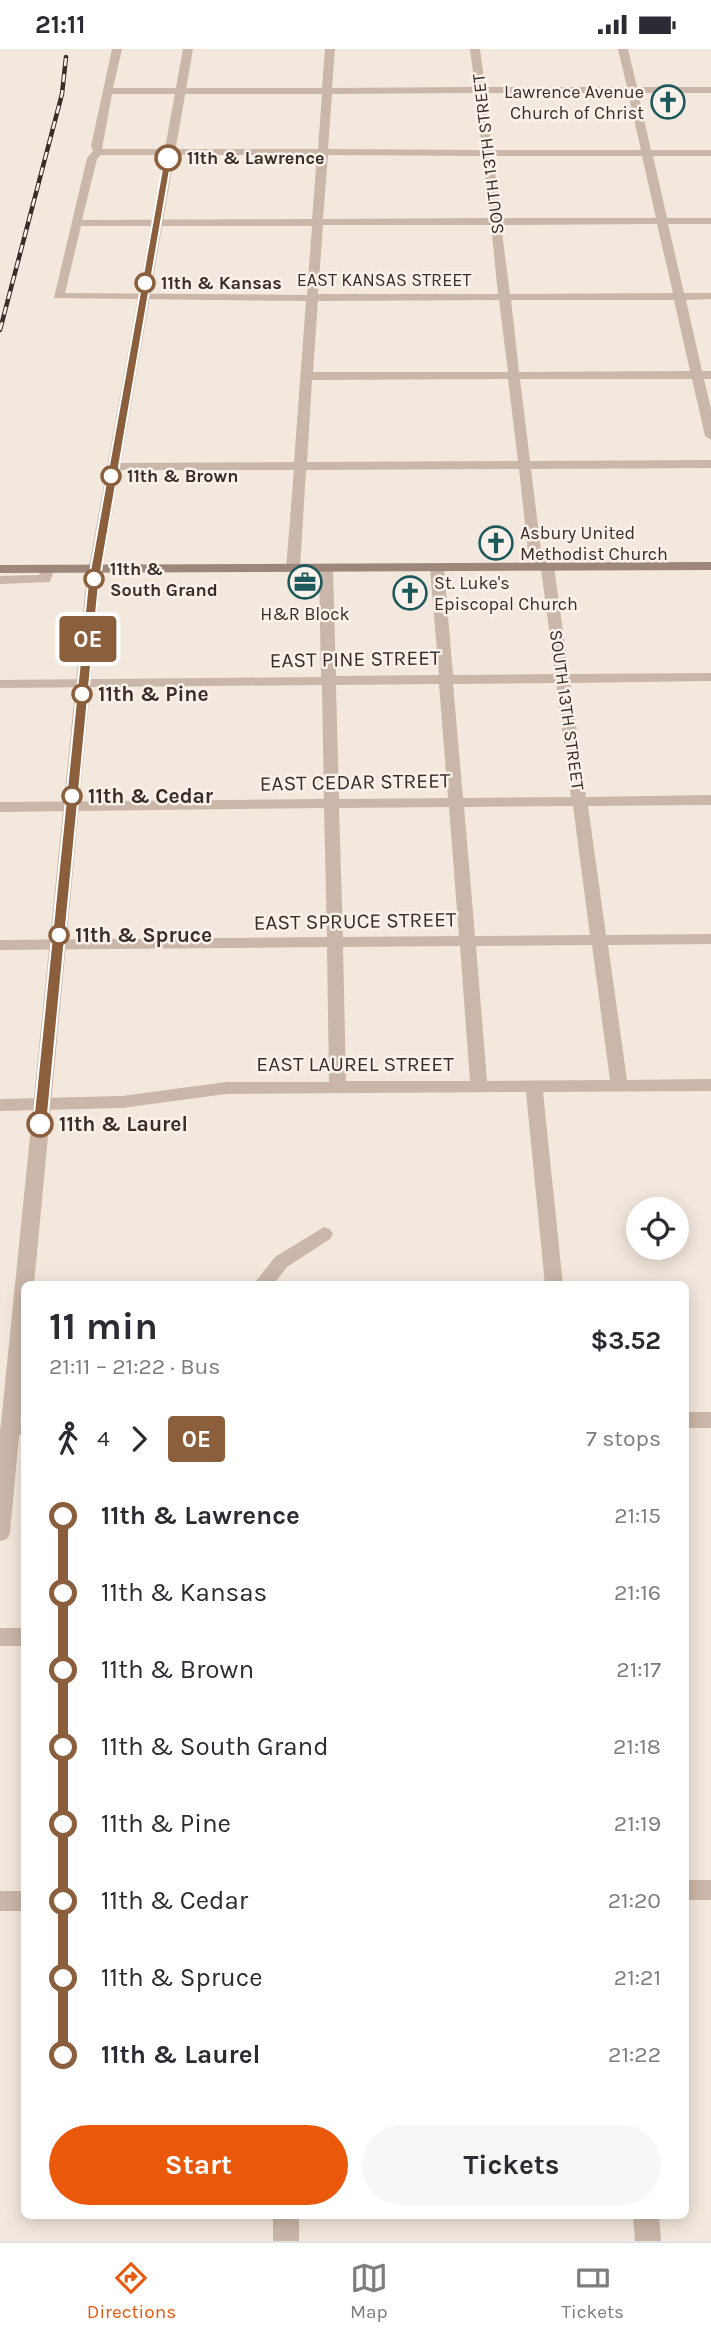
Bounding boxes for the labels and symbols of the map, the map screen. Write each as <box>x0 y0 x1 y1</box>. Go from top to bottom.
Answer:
street label: SOUTH 13TH STREET <box>467 72 509 236</box>
place label: Lawrence Avenue Church of Christ <box>504 81 644 124</box>
church icon: Lawrence Avenue Church of Christ <box>649 83 687 121</box>
marker: 11th & Lawrence <box>155 145 181 171</box>
place label: 11th & Lawrence <box>187 147 325 169</box>
street label: EAST KANSAS STREET <box>297 269 471 291</box>
place label: 11th & Kansas <box>161 272 282 294</box>
marker: 11th & Kansas <box>135 273 155 293</box>
place label: 11th & Brown <box>127 465 238 487</box>
marker: 11th & Brown <box>101 466 121 486</box>
place label: Asbury United Methodist Church <box>520 522 668 565</box>
church icon: Asbury United Methodist Church <box>477 524 515 562</box>
place label: 11th & South Grand <box>110 558 218 601</box>
office icon: H&R Block <box>286 563 324 601</box>
marker: 11th & South Grand <box>84 569 104 589</box>
place label: St. Luke's Episcopal Church <box>434 572 578 615</box>
church icon: St. Luke's Episcopal Church <box>391 574 429 612</box>
place label: H&R Block <box>260 603 350 625</box>
line badge: 0E <box>56 616 119 662</box>
street label: SOUTH 13TH STREET <box>545 628 589 792</box>
street label: EAST PINE STREET <box>269 646 441 672</box>
place label: 11th & Pine <box>98 682 209 706</box>
marker: 11th & Pine <box>72 684 92 704</box>
street label: EAST CEDAR STREET <box>259 768 451 796</box>
place label: 11th & Cedar <box>88 784 214 808</box>
marker: 11th & Cedar <box>62 786 82 806</box>
street label: EAST SPRUCE STREET <box>253 907 457 935</box>
place label: 11th & Spruce <box>75 923 212 947</box>
marker: 11th & Spruce <box>49 925 69 945</box>
street label: EAST LAUREL STREET <box>256 1052 454 1076</box>
marker: 11th & Laurel <box>27 1111 53 1137</box>
place label: 11th & Laurel <box>59 1112 188 1136</box>

